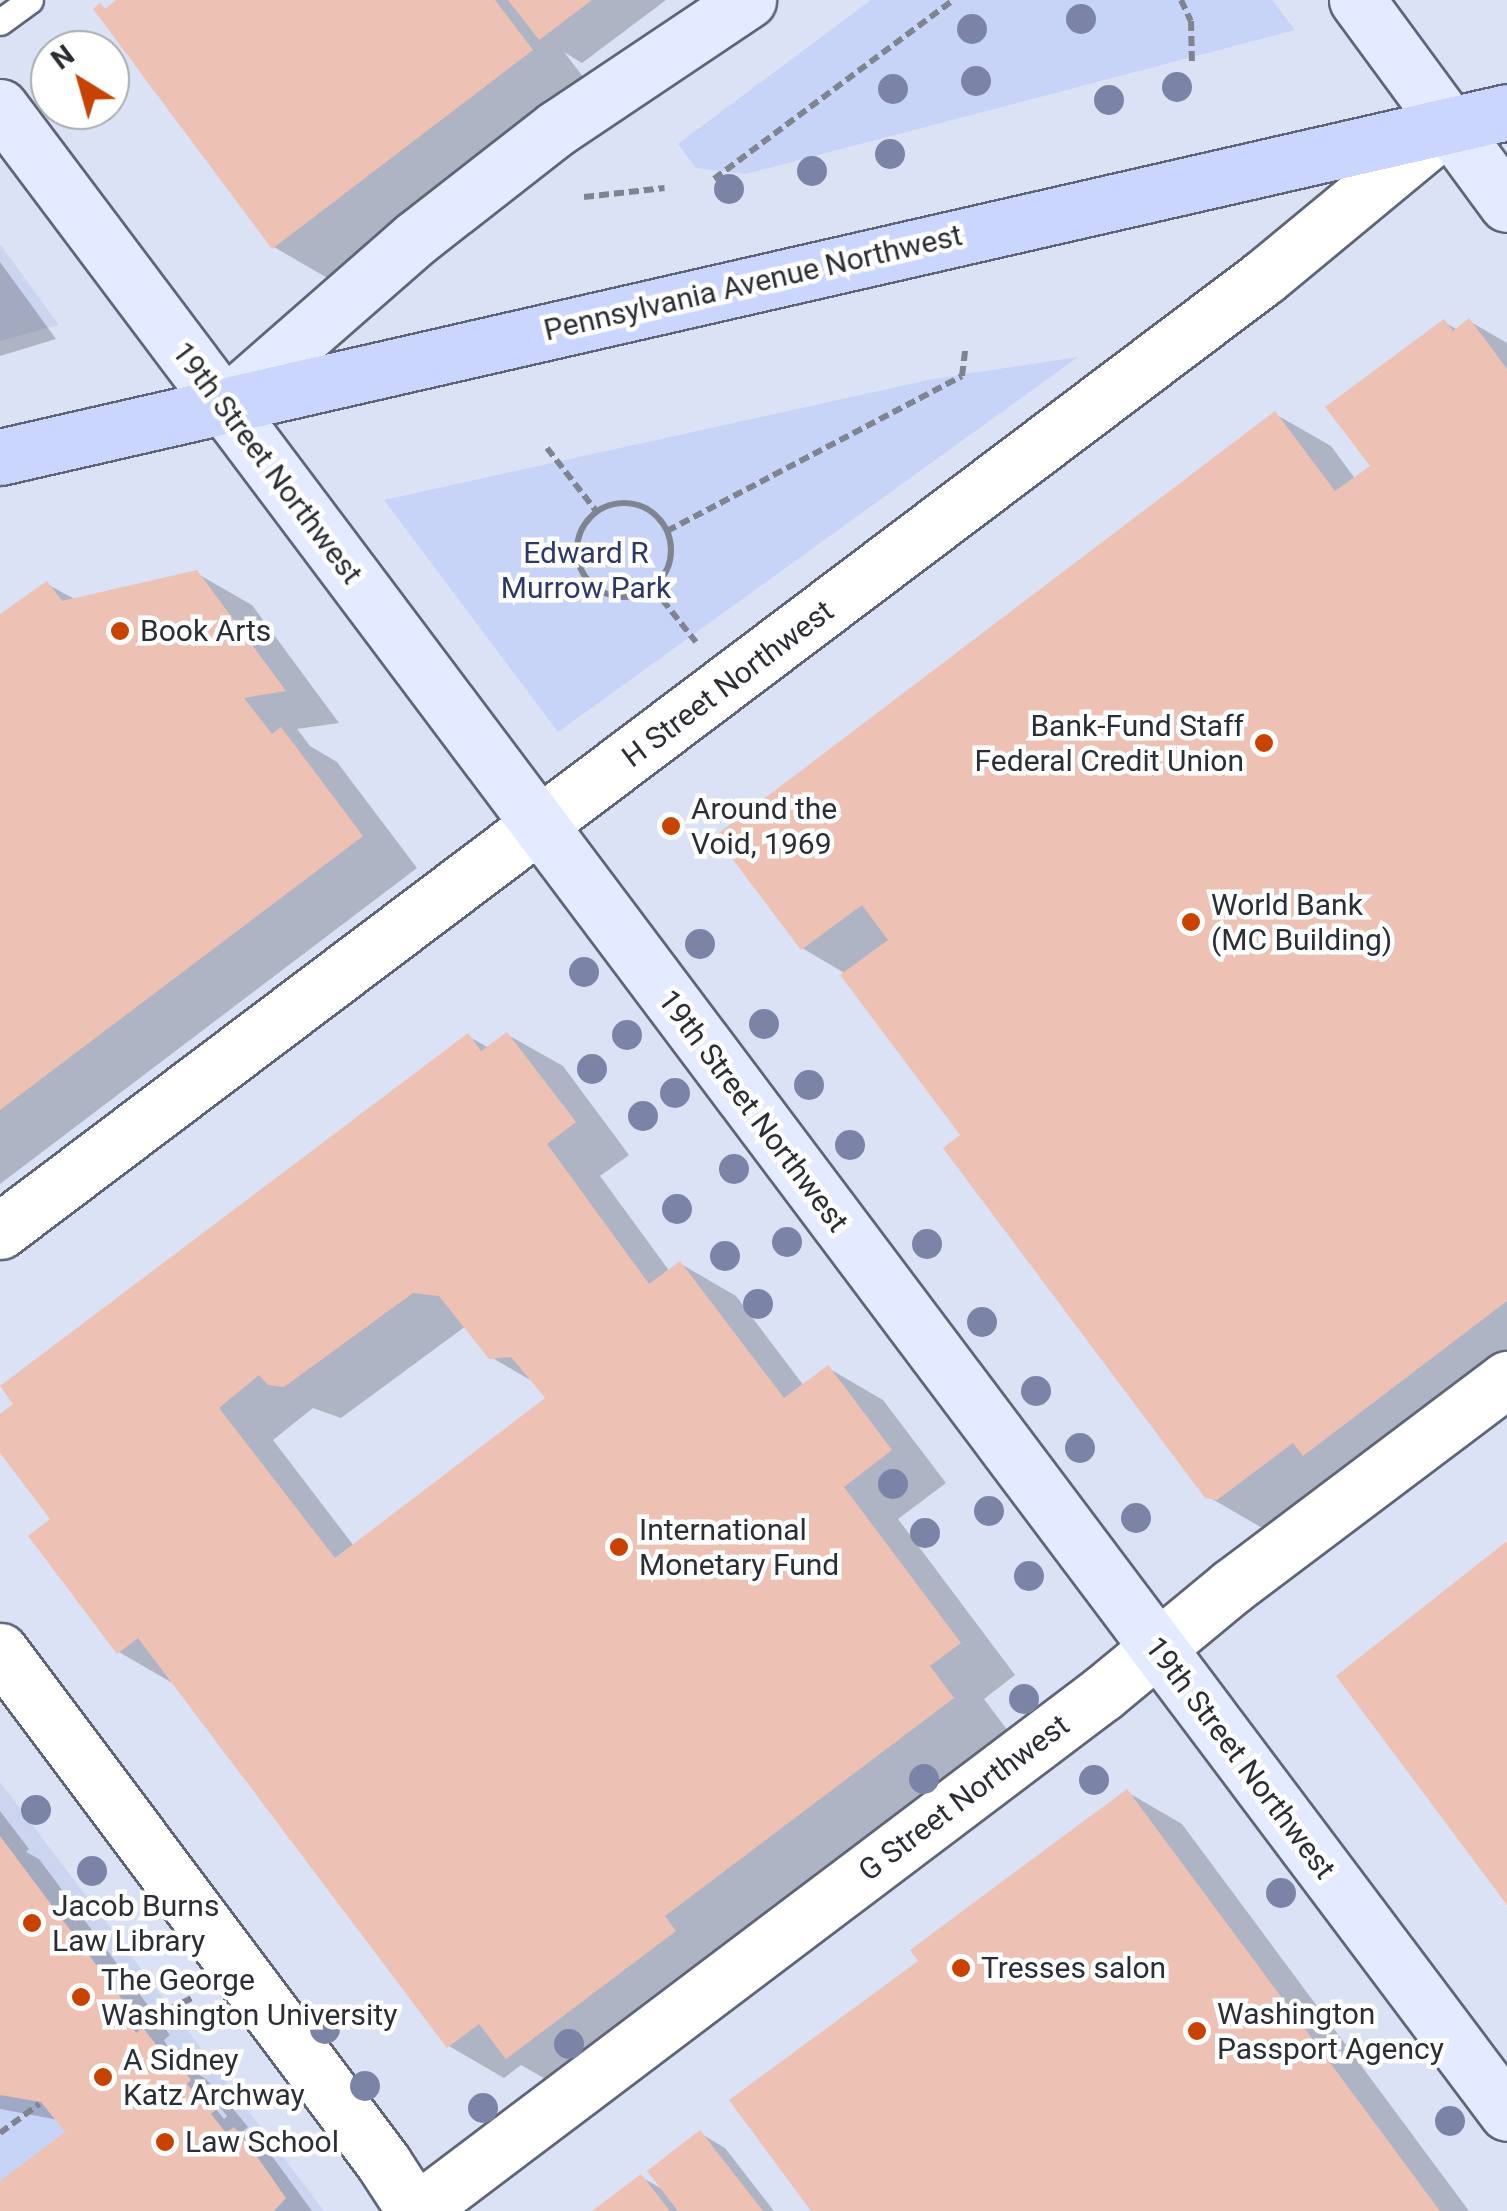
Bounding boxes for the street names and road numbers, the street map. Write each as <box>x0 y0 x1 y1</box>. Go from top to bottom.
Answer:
street label: Pennsylvania Avenue Northwest <box>540 217 966 349</box>
street label: 19th Street Northwest <box>164 335 370 591</box>
street label: H Street Northwest <box>615 593 841 775</box>
street label: 19th Street Northwest <box>650 983 856 1239</box>
street label: 19th Street Northwest <box>1137 1630 1343 1886</box>
street label: G Street Northwest <box>852 1707 1076 1889</box>

